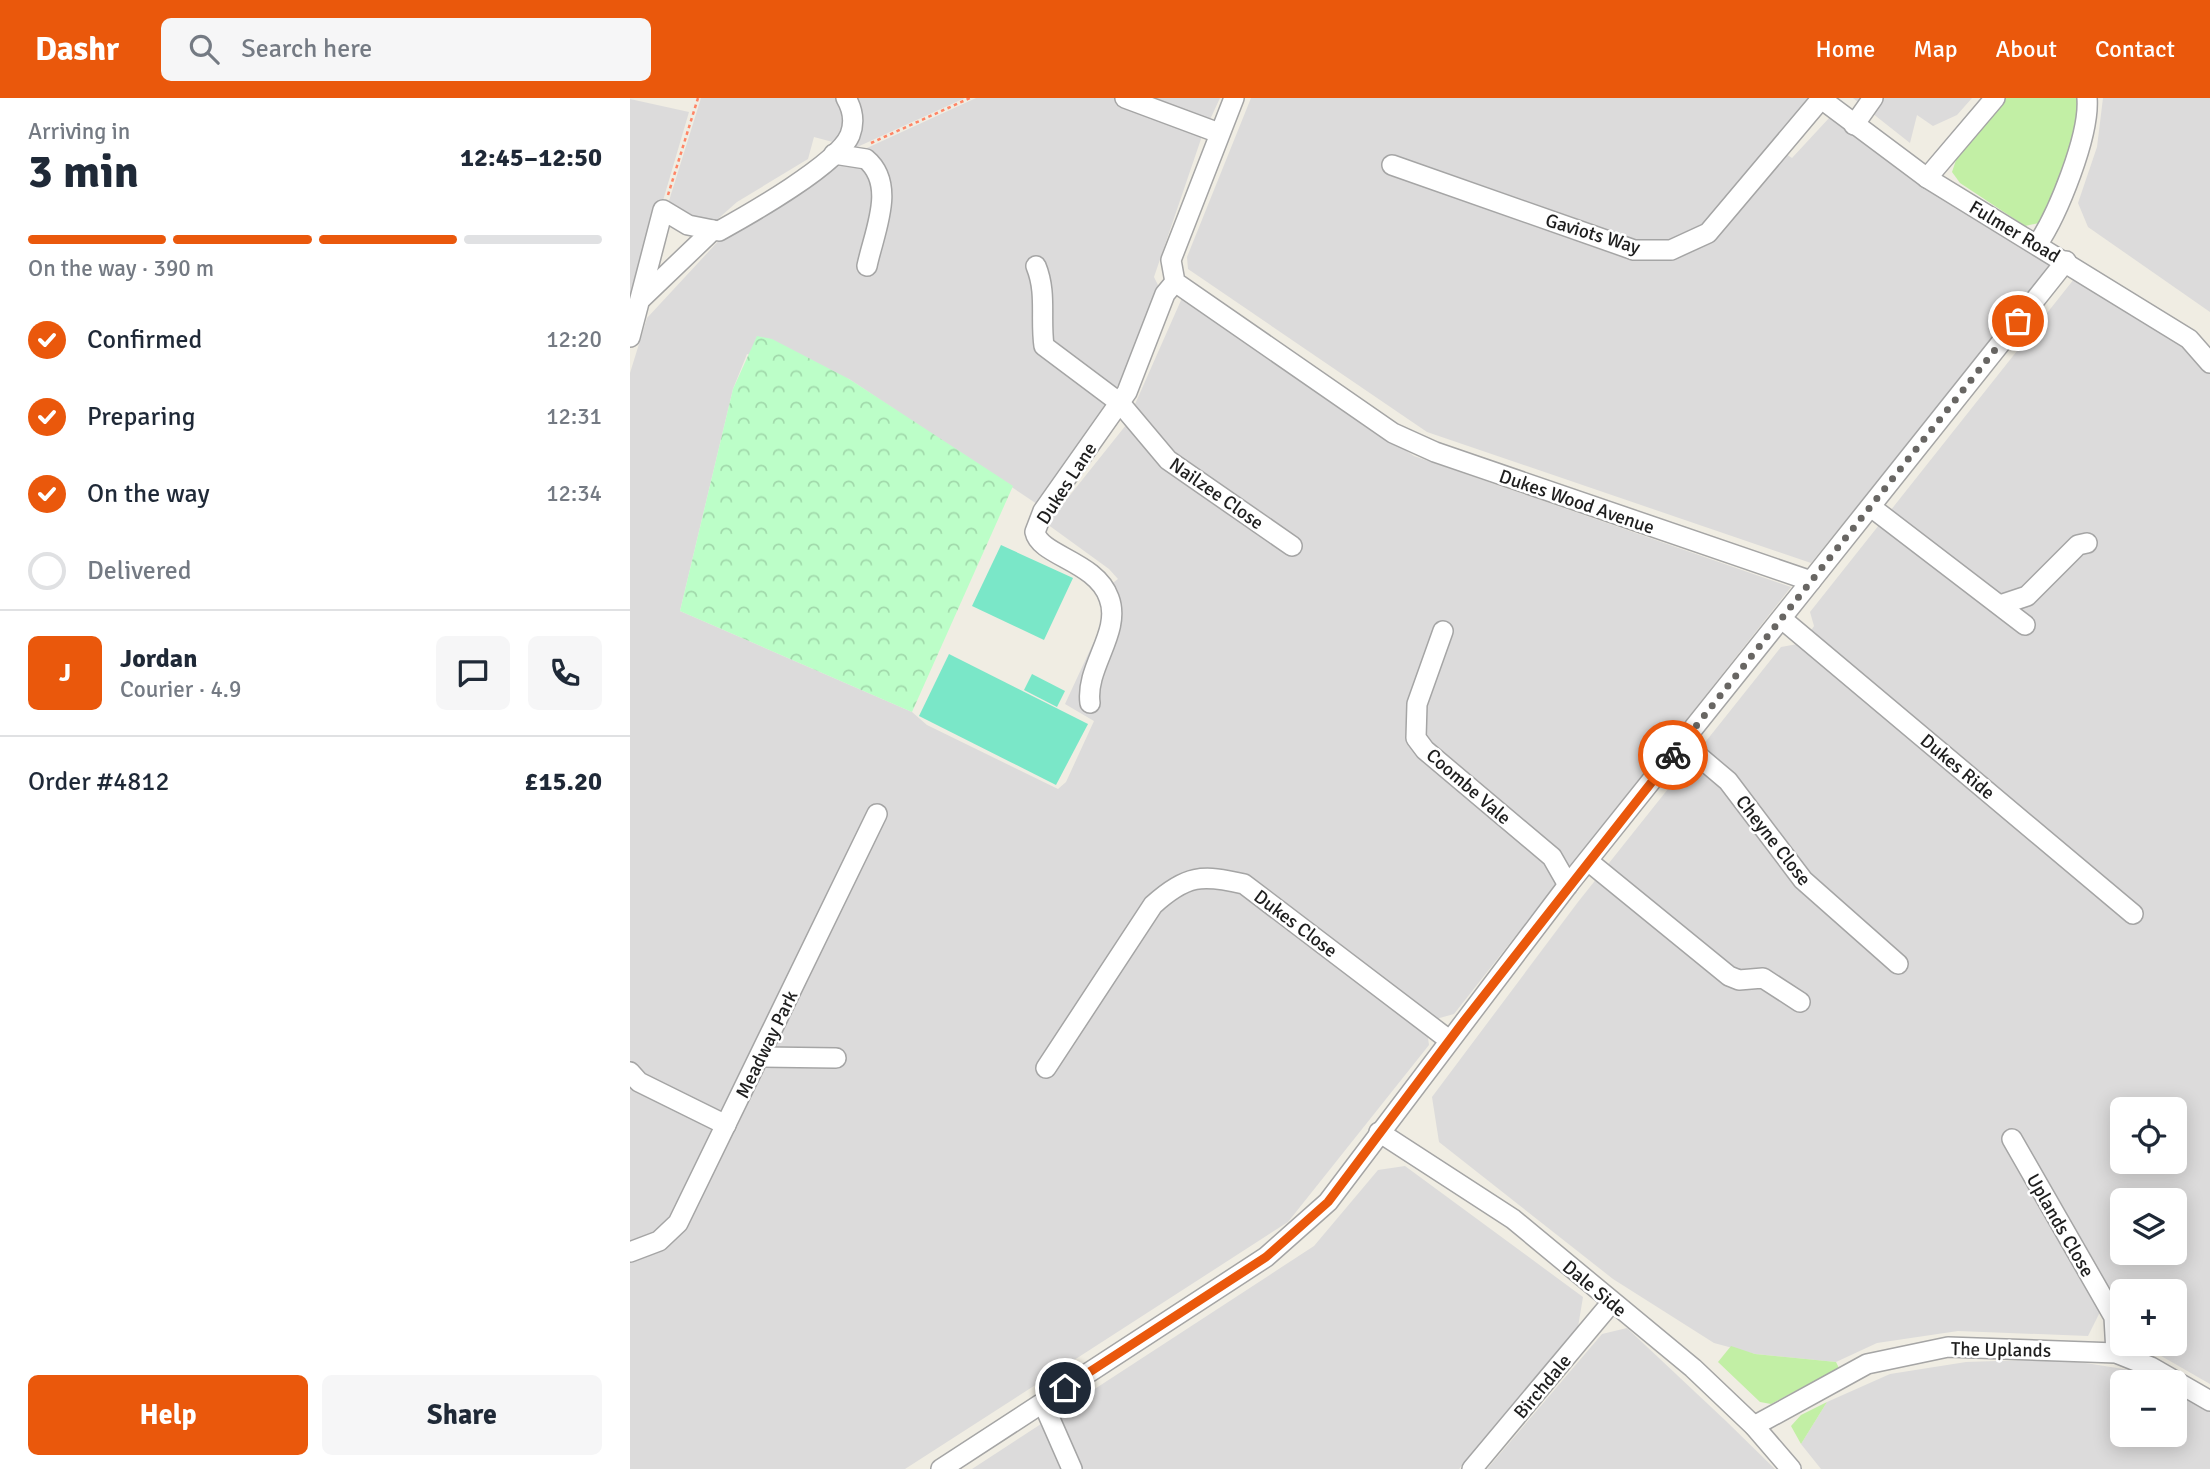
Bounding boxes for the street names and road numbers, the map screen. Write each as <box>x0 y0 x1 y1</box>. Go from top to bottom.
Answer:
street label: Fulmer Road <box>1965 195 2064 268</box>
street label: Gaviots Way <box>1542 208 1643 260</box>
street label: Dukes Lane <box>1031 438 1102 529</box>
street label: Nailzee Close <box>1165 453 1268 535</box>
street label: Dukes Wood Avenue <box>1496 464 1658 540</box>
street label: Dukes Ride <box>1915 729 2000 805</box>
street label: Coombe Vale <box>1421 743 1516 830</box>
street label: Cheyne Close <box>1730 790 1816 891</box>
street label: Dukes Close <box>1249 885 1342 963</box>
street label: Meadway Park <box>730 986 804 1102</box>
street label: Uplands Close <box>2021 1169 2099 1282</box>
street label: Dale Side <box>1557 1255 1631 1322</box>
street label: The Uplands <box>1951 1337 2051 1363</box>
street label: Birchdale <box>1509 1349 1577 1424</box>

